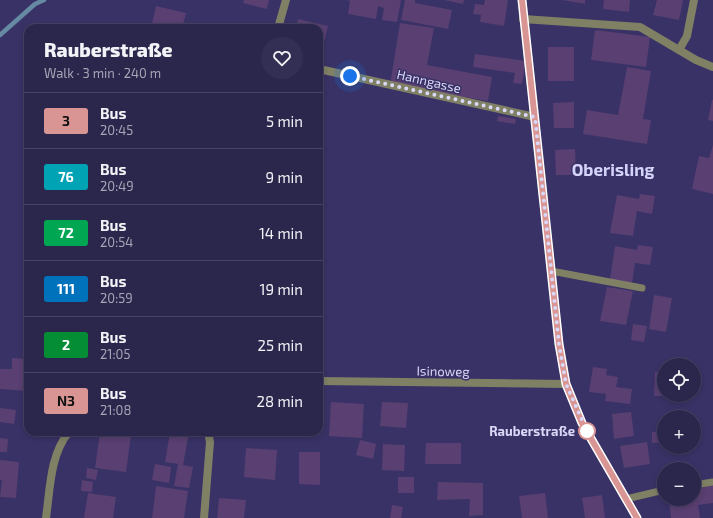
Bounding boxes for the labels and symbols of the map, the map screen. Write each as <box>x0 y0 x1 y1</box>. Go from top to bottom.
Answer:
your location <box>340 66 360 86</box>
street label: Hanngasse <box>395 66 463 96</box>
district label: Oberisling <box>572 159 654 179</box>
street label: Isinoweg <box>416 363 470 379</box>
marker: Rauberstraße <box>578 422 596 440</box>
place label: Rauberstraße <box>489 423 575 439</box>

